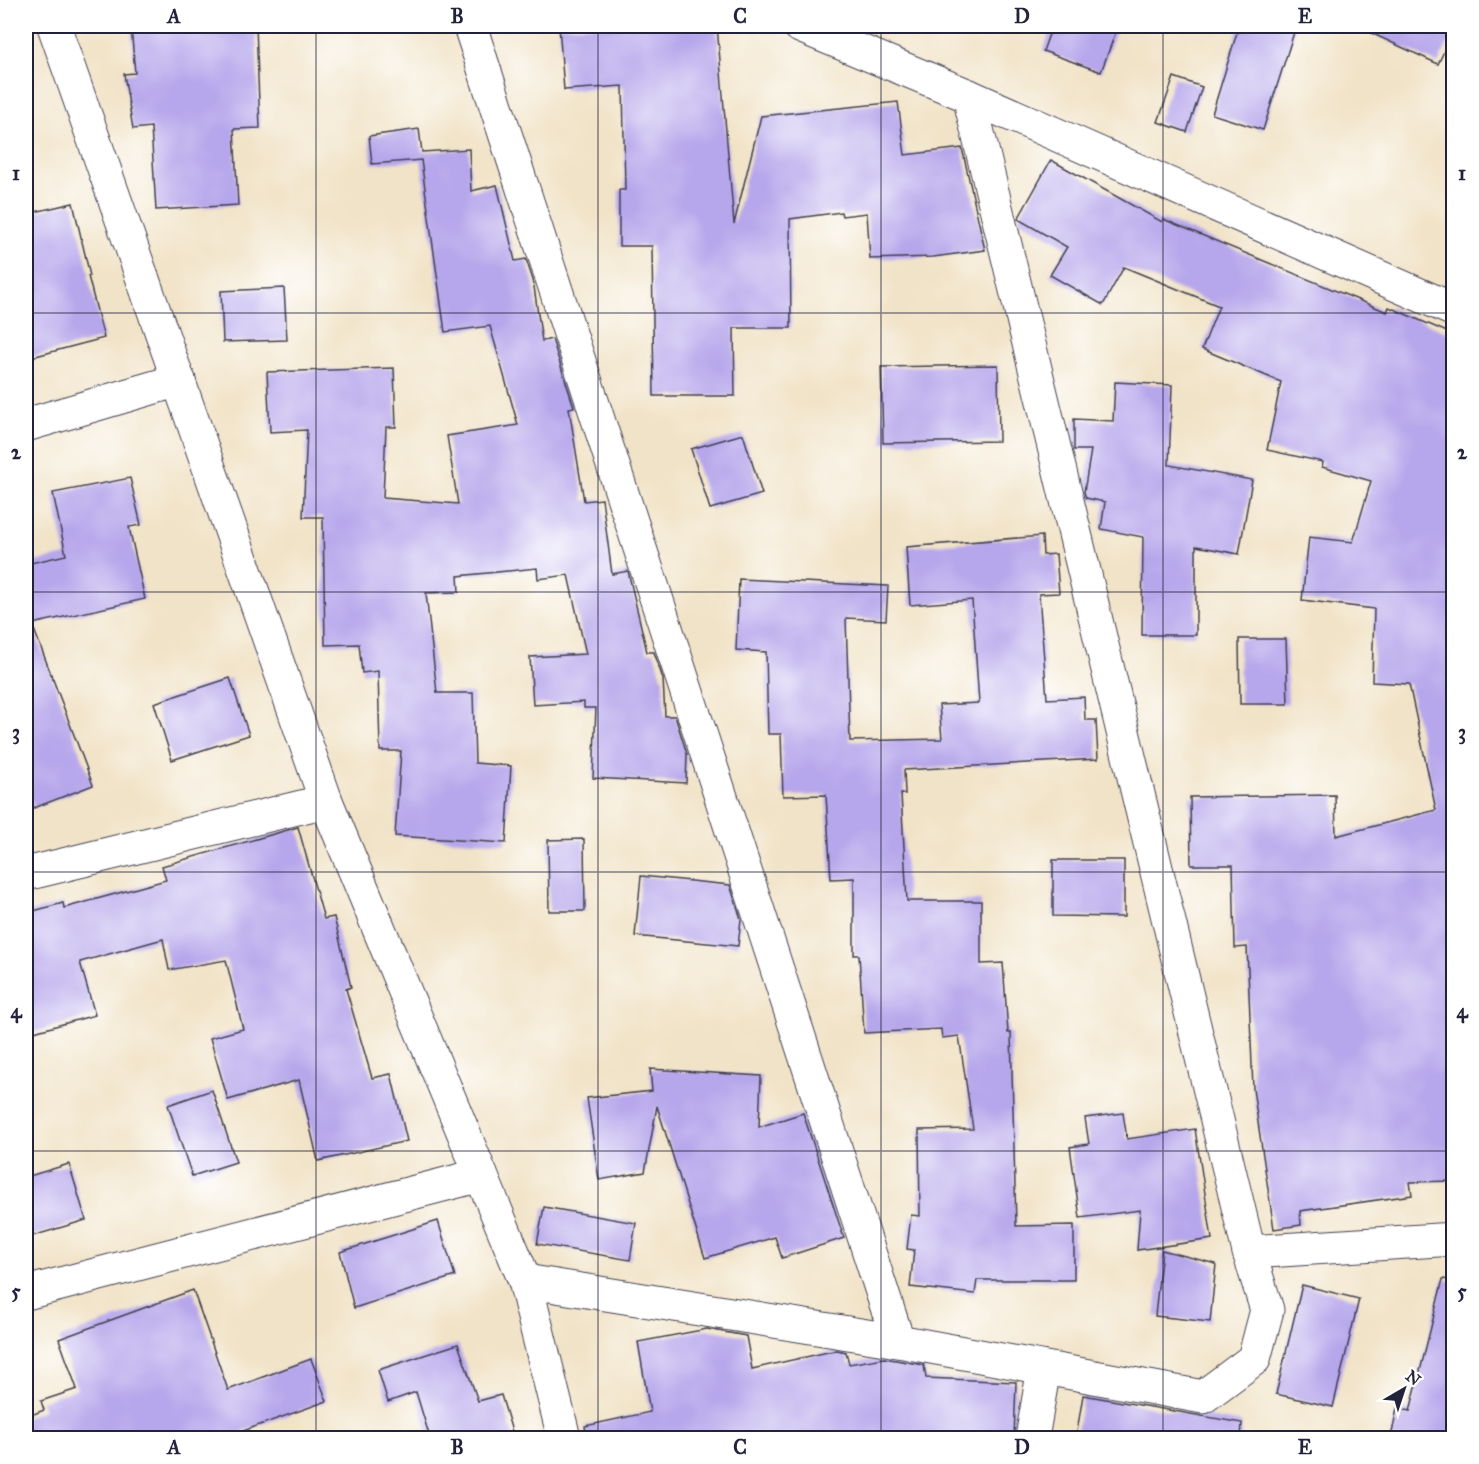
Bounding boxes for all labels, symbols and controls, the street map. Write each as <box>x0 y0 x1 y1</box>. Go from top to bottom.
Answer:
text: A <box>165 4 181 28</box>
text: B <box>450 4 464 28</box>
text: C <box>733 4 747 28</box>
text: D <box>1014 4 1030 28</box>
text: E <box>1298 4 1313 28</box>
text: 1 <box>12 161 20 185</box>
text: 1 <box>1458 161 1466 185</box>
text: 2 <box>11 440 22 464</box>
text: 2 <box>1457 440 1468 464</box>
text: 3 <box>12 720 20 745</box>
text: 3 <box>1458 720 1466 745</box>
text: 4 <box>10 999 22 1024</box>
text: 4 <box>1456 999 1468 1024</box>
text: 5 <box>11 1279 21 1303</box>
text: 5 <box>1457 1279 1467 1303</box>
north arrow <box>1374 1359 1434 1419</box>
text: N <box>1402 1366 1425 1390</box>
text: A <box>165 1435 181 1459</box>
text: B <box>450 1435 464 1459</box>
text: C <box>733 1435 747 1459</box>
text: D <box>1014 1435 1030 1459</box>
text: E <box>1298 1435 1313 1459</box>

